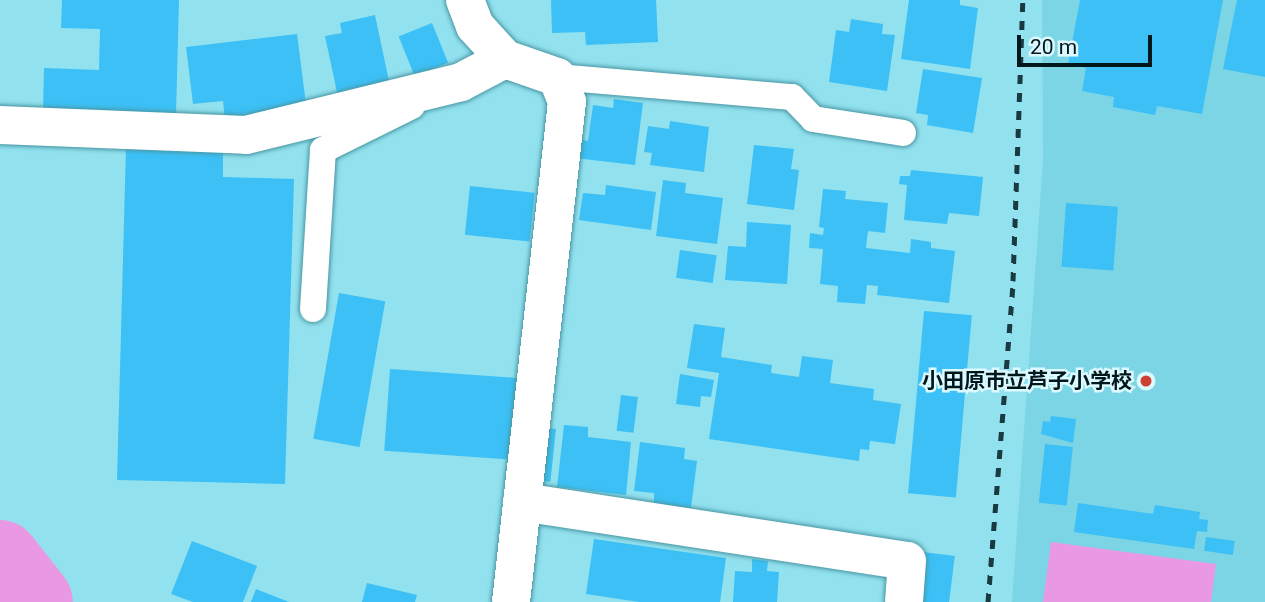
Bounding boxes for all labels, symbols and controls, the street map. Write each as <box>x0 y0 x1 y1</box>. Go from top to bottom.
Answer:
scale bar <box>1020 21 1155 65</box>
text: 20 m <box>1030 35 1077 59</box>
place label: 小田原市立芦子小学校 <box>922 368 1132 394</box>
marker: 小田原市立芦子小学校 <box>1138 373 1154 389</box>

